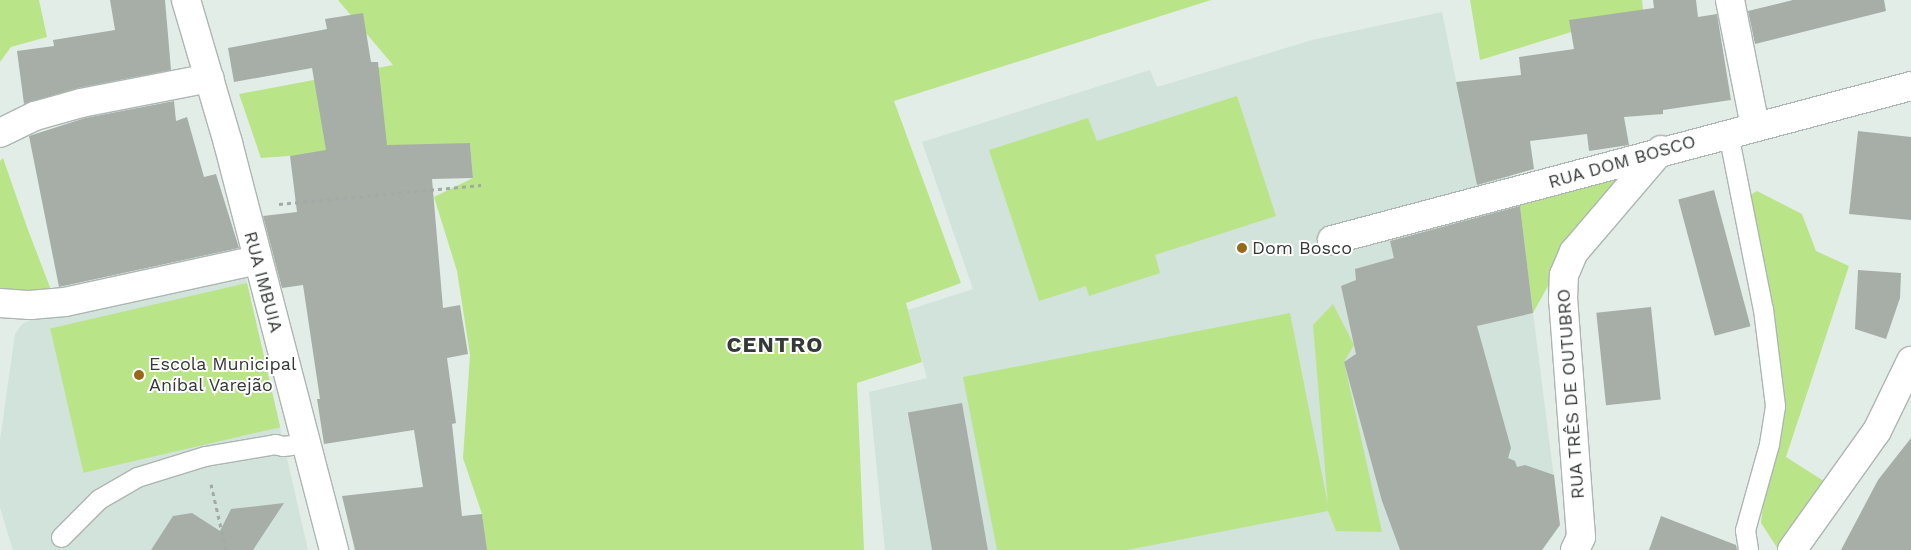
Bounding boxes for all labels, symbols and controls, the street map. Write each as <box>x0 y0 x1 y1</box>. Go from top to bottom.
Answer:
street label: RUA DOM BOSCO <box>1546 131 1698 193</box>
street label: RUA IMBUIA <box>239 229 287 335</box>
place label: Dom Bosco <box>1252 237 1352 259</box>
marker: Dom Bosco <box>1236 242 1248 254</box>
street label: RUA TRÊS DE OUTUBRO <box>1553 288 1589 500</box>
district label: CENTRO <box>726 332 824 358</box>
place label: Escola Municipal Aníbal Varejão <box>149 354 297 396</box>
marker: Escola Municipal Aníbal Varejão <box>133 369 145 381</box>

